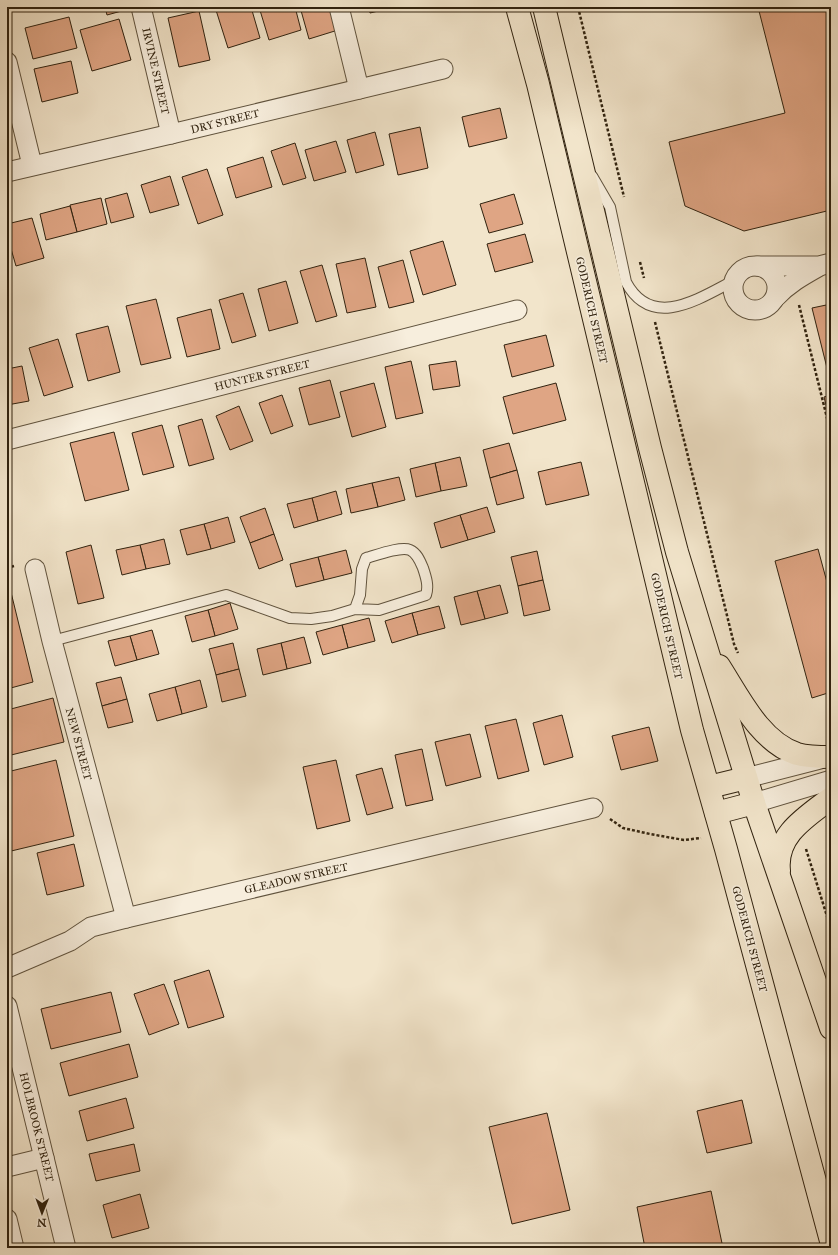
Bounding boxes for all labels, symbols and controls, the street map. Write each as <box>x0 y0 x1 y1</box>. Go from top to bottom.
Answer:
street label: IRVINE STREET <box>139 26 172 116</box>
street label: DRY STREET <box>189 107 261 136</box>
street label: GODERICH STREET <box>573 255 610 365</box>
street label: HUNTER STREET <box>213 357 312 394</box>
street label: GODERICH STREET <box>648 571 685 681</box>
street label: NEW STREET <box>63 706 95 782</box>
street label: GLEADOW STREET <box>243 860 350 897</box>
street label: GODERICH STREET <box>729 885 770 994</box>
street label: HOLBROOK STREET <box>17 1071 57 1184</box>
north arrow <box>22 1193 62 1233</box>
text: N <box>36 1216 47 1229</box>

